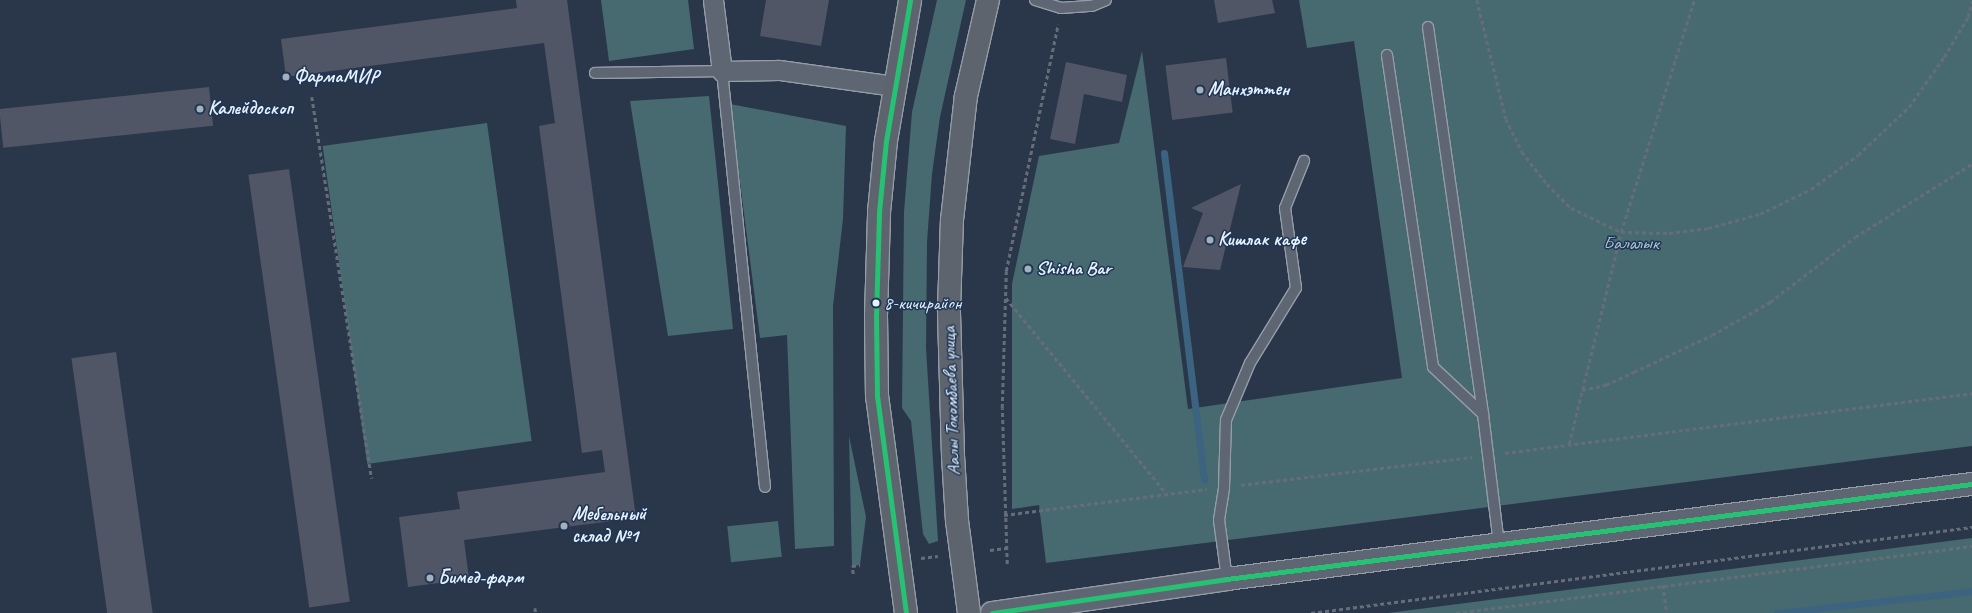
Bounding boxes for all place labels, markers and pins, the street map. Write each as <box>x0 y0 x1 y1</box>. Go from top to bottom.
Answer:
place label: ФармаМИР <box>294 66 379 88</box>
marker: ФармаМИР <box>281 72 291 82</box>
place label: Манхэттен <box>1208 79 1289 101</box>
marker: Манхэттен <box>1195 85 1205 95</box>
place label: Калейдоскоп <box>208 98 293 120</box>
marker: Калейдоскоп <box>195 104 205 114</box>
place label: Кишлак кафе <box>1218 229 1306 251</box>
marker: Кишлак кафе <box>1205 235 1215 245</box>
place label: Shisha Bar <box>1036 258 1112 280</box>
marker: Shisha Bar <box>1023 264 1033 274</box>
place label: 8-кичирайон <box>884 292 961 314</box>
marker: 8-кичирайон <box>871 298 881 308</box>
place label: Мебельный склад №1 <box>572 504 646 548</box>
marker: Мебельный склад №1 <box>559 521 569 531</box>
place label: Бимед-фарм <box>438 567 523 589</box>
marker: Бимед-фарм <box>425 573 435 583</box>

